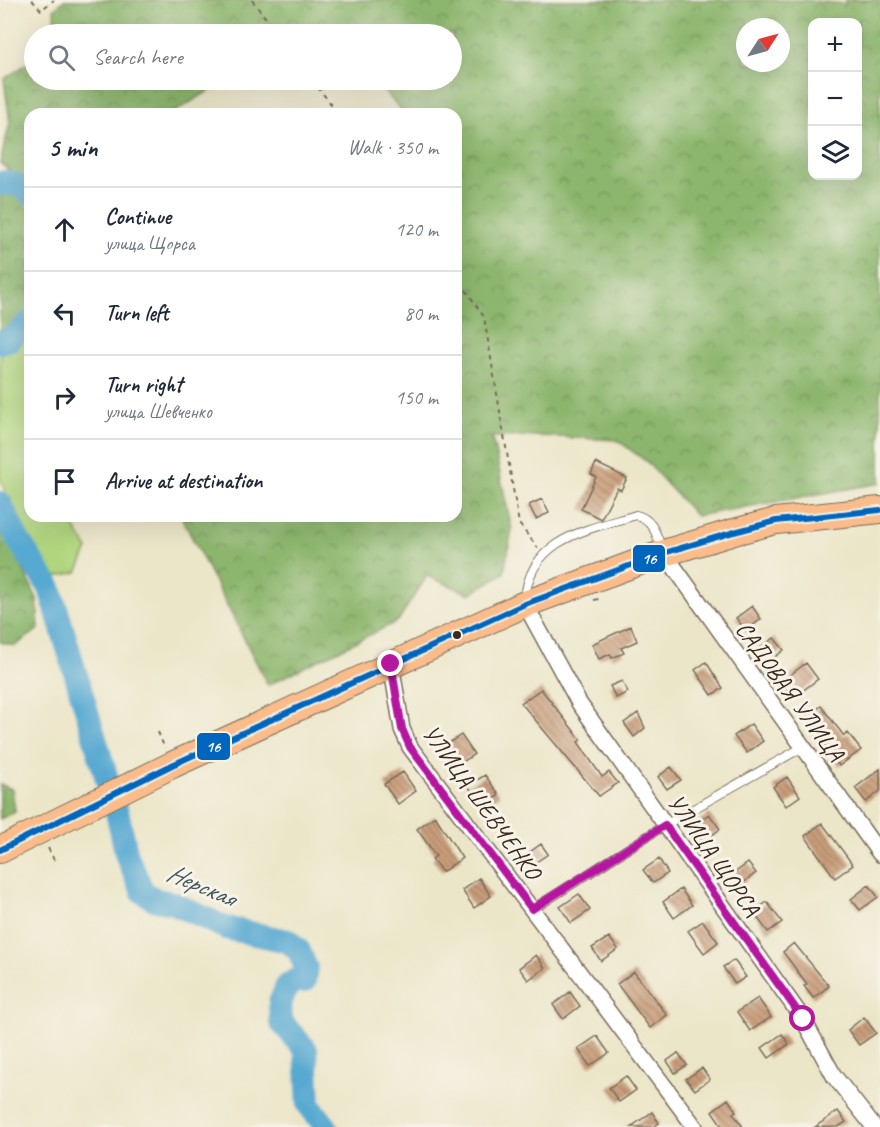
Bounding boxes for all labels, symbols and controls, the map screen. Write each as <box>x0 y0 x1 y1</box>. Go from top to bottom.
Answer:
north arrow <box>736 18 790 72</box>
map controls <box>808 18 862 180</box>
button: + <box>808 18 862 72</box>
search box <box>24 24 462 90</box>
icon: search <box>45 41 78 74</box>
text: Search here <box>93 43 183 71</box>
button: − <box>808 72 862 126</box>
button: layers <box>808 126 862 180</box>
text: 5 min <box>48 131 97 164</box>
text: Walk · 350 m <box>348 135 438 160</box>
text: Continue <box>105 203 171 231</box>
icon: ahead <box>48 213 81 246</box>
text: 120 m <box>395 217 438 242</box>
text: улица Щорса <box>105 231 195 256</box>
icon: left <box>48 297 81 330</box>
text: Turn left <box>105 299 169 327</box>
text: 80 m <box>404 301 438 326</box>
text: Turn right <box>105 371 182 399</box>
icon: right <box>48 381 81 414</box>
text: 150 m <box>395 385 438 410</box>
text: улица Шевченко <box>105 399 212 424</box>
icon: arrive <box>48 465 81 498</box>
text: Arrive at destination <box>105 467 262 495</box>
line badge: 16 <box>632 544 666 573</box>
text: 16 <box>642 549 658 569</box>
street label: САДОВАЯ УЛИЦА <box>729 615 851 768</box>
unlabelled marker <box>451 629 463 641</box>
route end <box>377 650 403 676</box>
street label: УЛИЦА ШЕВЧЕНКО <box>416 719 550 887</box>
line badge: 16 <box>196 732 231 761</box>
text: 16 <box>206 737 222 757</box>
street label: УЛИЦА ЩОРСА <box>661 788 767 922</box>
water label: Нерская <box>162 856 244 916</box>
route start <box>789 1005 815 1031</box>

